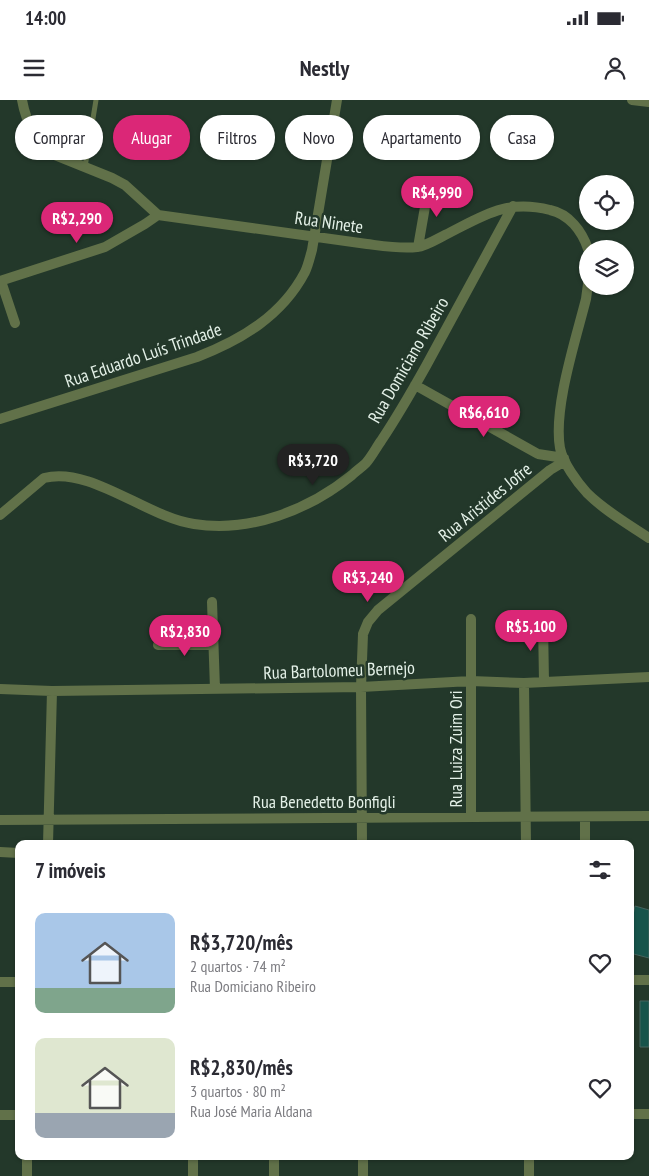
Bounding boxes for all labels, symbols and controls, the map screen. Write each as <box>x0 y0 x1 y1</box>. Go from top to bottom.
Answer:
text: 14:00 <box>25 6 66 30</box>
icon: menu <box>20 54 48 82</box>
text: Nestly <box>300 54 349 82</box>
icon: person <box>601 54 629 82</box>
chip: Comprar <box>15 115 103 160</box>
chip: Alugar <box>113 115 190 160</box>
chip: Filtros <box>200 115 275 160</box>
chip: Novo <box>285 115 353 160</box>
chip: Apartamento <box>363 115 480 160</box>
chip: Casa <box>490 115 554 160</box>
map controls <box>579 175 634 295</box>
button: locate <box>579 175 634 230</box>
pin: R$4,990 <box>391 176 483 218</box>
text: R$4,990 <box>412 182 462 202</box>
pin: R$2,290 <box>31 202 123 244</box>
street label: Rua Ninete <box>293 206 365 238</box>
text: R$2,290 <box>52 208 102 228</box>
button: layers <box>579 240 634 295</box>
street label: Rua Domiciano Ribeiro <box>363 293 454 427</box>
street label: Rua Eduardo Luís Trindade <box>62 317 224 393</box>
pin: R$6,610 <box>438 396 530 438</box>
text: R$6,610 <box>459 402 509 422</box>
pin: R$3,720 <box>267 444 359 486</box>
text: R$3,720 <box>288 450 338 470</box>
street label: Rua Aristides Jofre <box>434 457 536 547</box>
pin: R$3,240 <box>322 560 414 603</box>
text: R$3,240 <box>343 567 393 587</box>
pin: R$5,100 <box>485 610 577 652</box>
pin: R$2,830 <box>139 614 231 657</box>
text: R$5,100 <box>506 616 556 636</box>
text: R$2,830 <box>160 621 210 641</box>
street label: Rua Bartolomeu Bernejo <box>263 656 415 684</box>
street label: Rua Luiza Zuim Ori <box>444 690 467 808</box>
street label: Rua Benedetto Bonfigli <box>252 790 396 813</box>
icon: filters <box>586 856 614 884</box>
text: 7 imóveis <box>35 857 106 884</box>
text: R$3,720/mês <box>190 929 293 956</box>
icon: home <box>75 933 135 993</box>
icon: heart <box>586 949 614 977</box>
text: 2 quartos · 74 m² <box>190 956 286 976</box>
text: Rua Domiciano Ribeiro <box>190 976 316 996</box>
text: R$2,830/mês <box>190 1054 293 1081</box>
icon: home <box>75 1058 135 1118</box>
icon: heart <box>586 1074 614 1102</box>
text: 3 quartos · 80 m² <box>190 1081 286 1101</box>
text: Rua José Maria Aldana <box>190 1101 312 1121</box>

